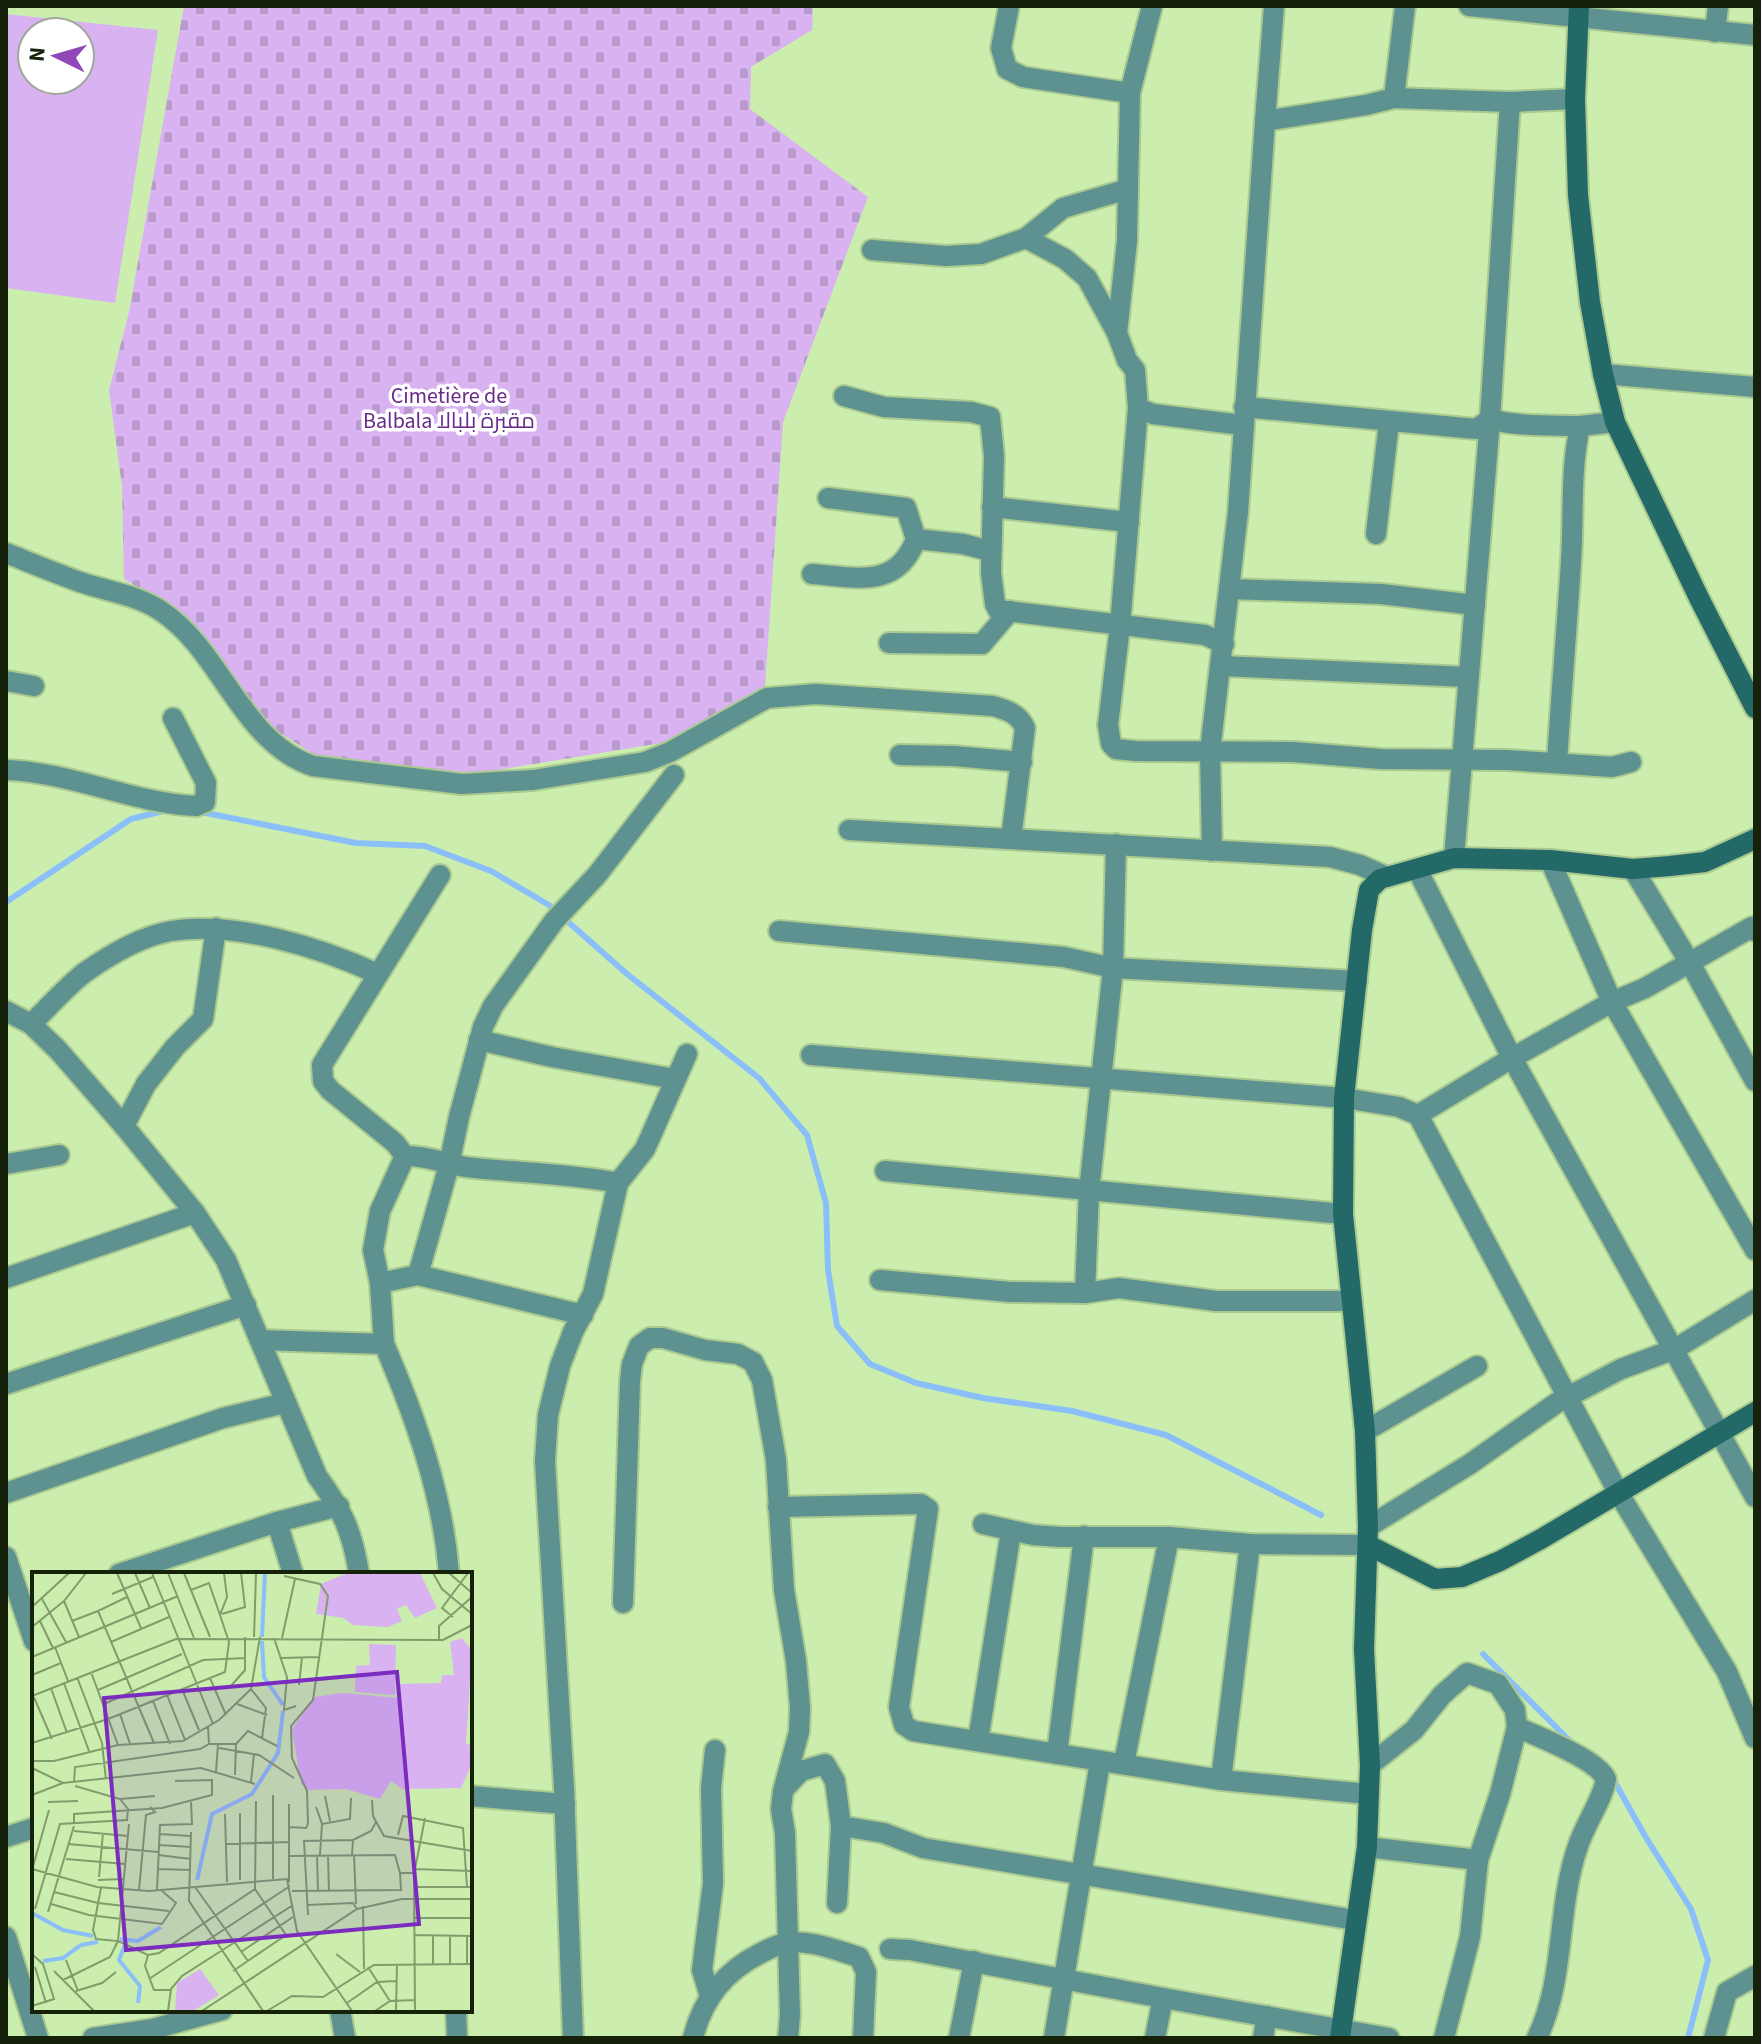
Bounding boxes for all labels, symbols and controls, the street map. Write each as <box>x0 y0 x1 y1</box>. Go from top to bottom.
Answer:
north arrow <box>16 16 96 96</box>
text: N <box>20 46 54 63</box>
park label: Cimetière de Balbala مقبرة بلبالا <box>363 380 535 437</box>
inset map <box>32 1572 472 2012</box>

